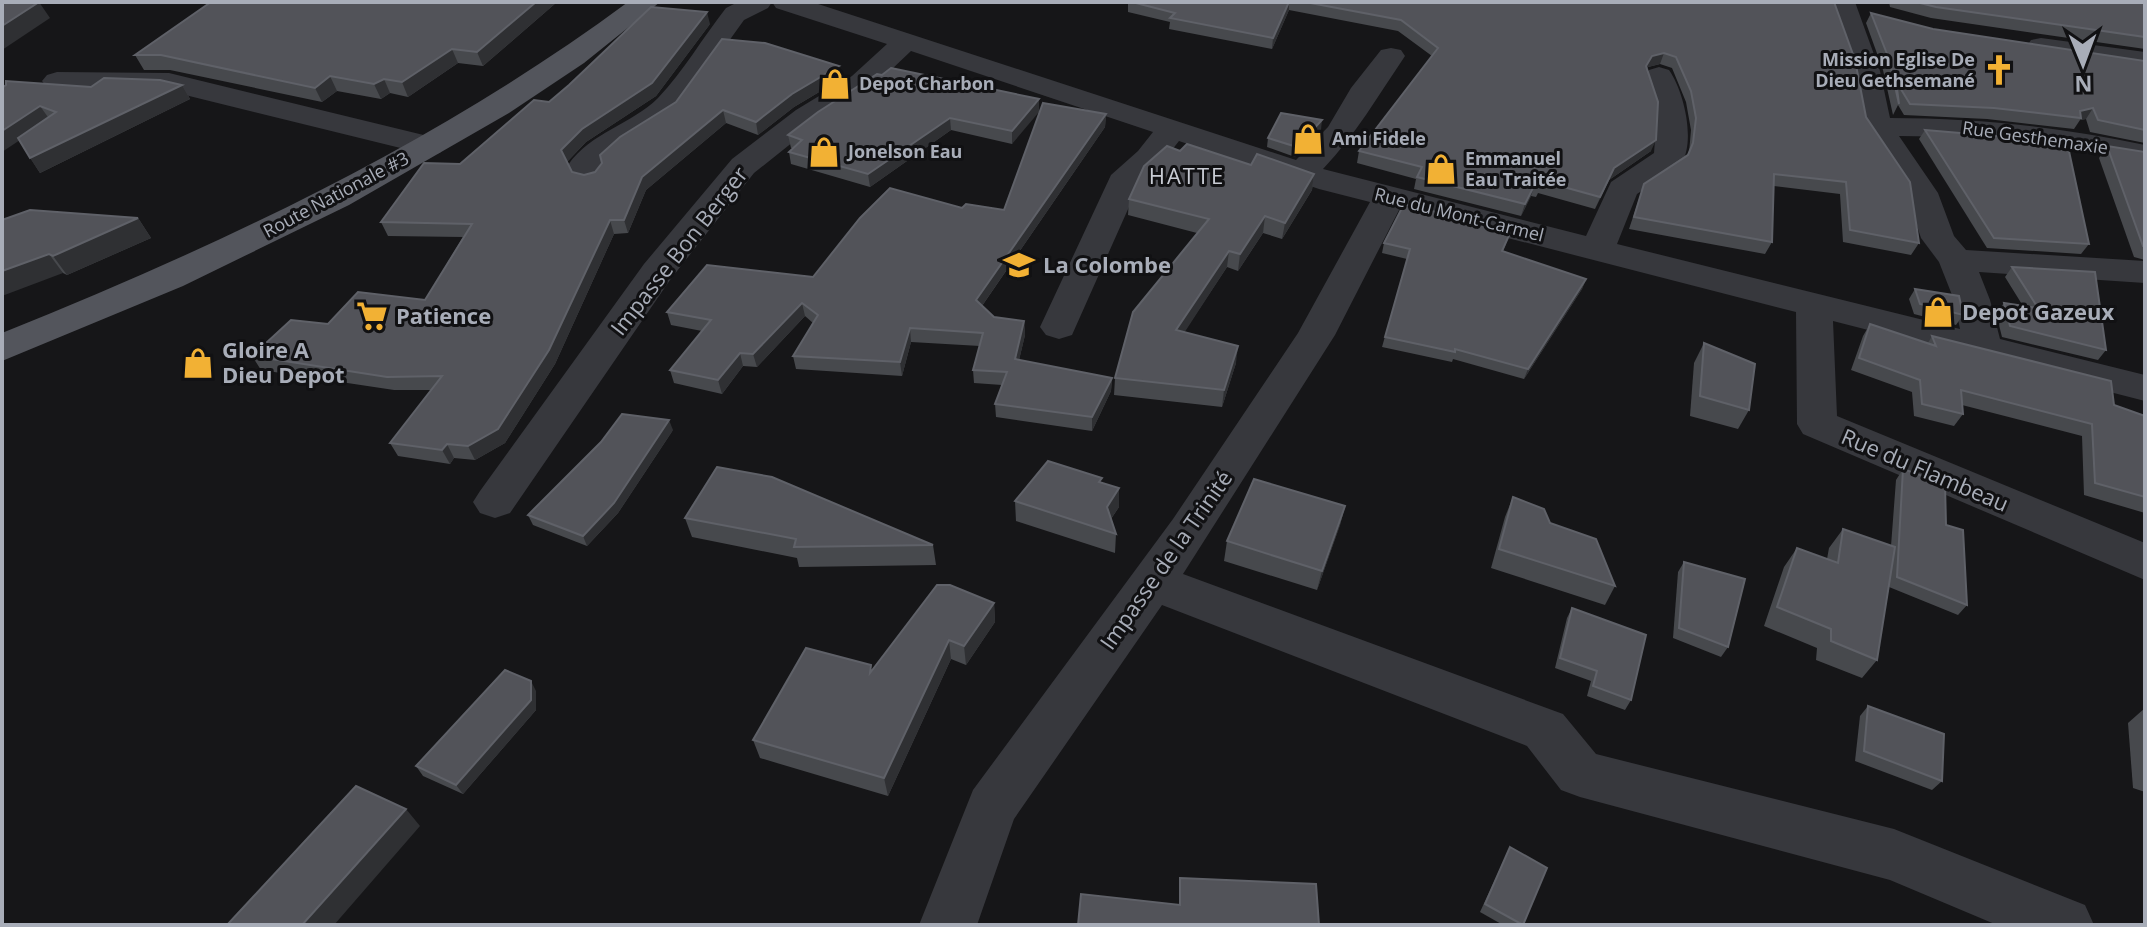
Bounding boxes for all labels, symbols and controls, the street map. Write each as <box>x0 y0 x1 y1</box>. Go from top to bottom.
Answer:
north arrow <box>2043 24 2123 104</box>
place label: Mission Eglise De Dieu Gethsemané <box>1815 47 1975 92</box>
church icon: Mission Eglise De Dieu Gethsemané <box>1982 53 2016 87</box>
shop icon: Depot Charbon <box>818 67 852 101</box>
text: N <box>2074 70 2093 100</box>
place label: Depot Charbon <box>859 71 995 95</box>
street label: Rue Gesthemaxie <box>1961 115 2110 159</box>
shop icon: Ami Fidele <box>1291 122 1325 156</box>
place label: Ami Fidele <box>1332 126 1426 150</box>
shop icon: Jonelson Eau <box>807 135 841 169</box>
place label: Jonelson Eau <box>846 139 962 163</box>
street label: Route Nationale #3 <box>258 146 413 243</box>
place label: Emmanuel Eau Traitée <box>1465 146 1567 191</box>
shop icon: Emmanuel Eau Traitée <box>1424 152 1458 186</box>
street label: Impasse Bon Berger <box>603 160 754 341</box>
district label: HATTE <box>1149 160 1225 190</box>
street label: Rue du Mont-Carmel <box>1372 181 1547 247</box>
school or university icon: La Colombe <box>1002 248 1036 282</box>
place label: La Colombe <box>1043 249 1171 279</box>
shop icon: Depot Gazeux <box>1921 295 1955 329</box>
place label: Depot Gazeux <box>1962 296 2114 326</box>
supermarket icon: Patience <box>355 299 389 333</box>
place label: Patience <box>396 300 491 330</box>
place label: Gloire A Dieu Depot <box>222 334 345 389</box>
shop icon: Gloire A Dieu Depot <box>181 346 215 380</box>
street label: Rue du Flambeau <box>1837 420 2014 518</box>
street label: Impasse de la Trinité <box>1092 464 1238 655</box>

